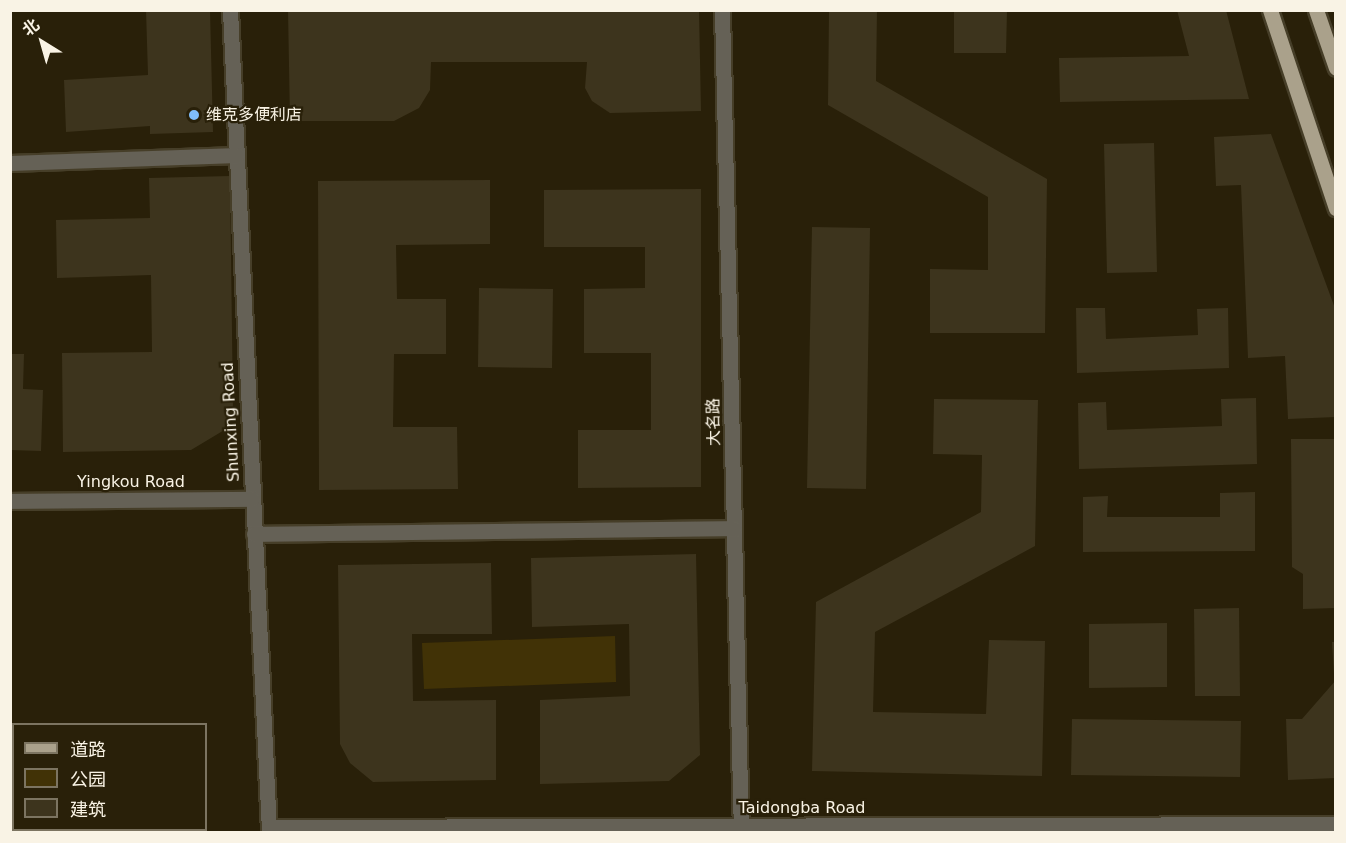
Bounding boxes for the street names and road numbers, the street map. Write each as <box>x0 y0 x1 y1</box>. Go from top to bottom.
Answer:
street label: Shunxing Road <box>218 362 244 482</box>
street label: 大名路 <box>704 398 724 446</box>
street label: Yingkou Road <box>77 472 185 492</box>
street label: Taidongba Road <box>739 798 865 818</box>

